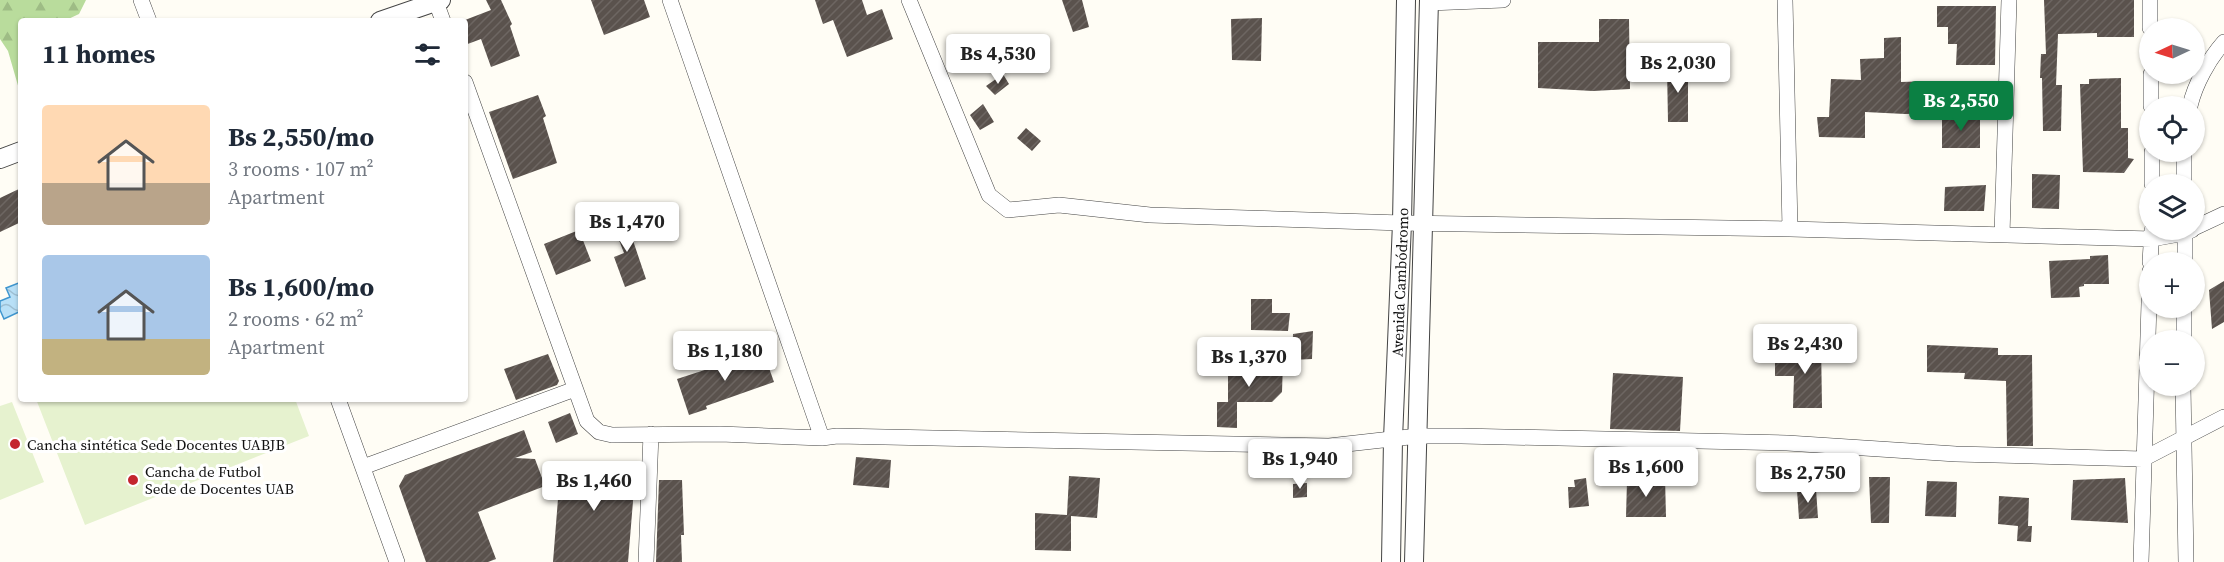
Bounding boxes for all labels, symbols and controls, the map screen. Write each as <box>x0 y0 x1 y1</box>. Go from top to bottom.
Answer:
north arrow <box>2139 18 2205 84</box>
map controls <box>2139 18 2205 396</box>
pin: Bs 4,530 <box>936 34 1060 85</box>
text: 11 homes <box>42 36 155 72</box>
icon: filters <box>411 38 444 71</box>
text: Bs 4,530 <box>960 39 1036 67</box>
pin: Bs 2,030 <box>1616 43 1740 94</box>
text: Bs 2,030 <box>1640 48 1716 76</box>
pin: Bs 2,550 <box>1899 81 2023 132</box>
text: Bs 2,550 <box>1923 86 1999 114</box>
button: locate <box>2139 96 2205 162</box>
text: Bs 2,550/mo <box>228 119 374 155</box>
icon: home <box>90 129 162 201</box>
text: 3 rooms · 107 m² <box>228 155 374 183</box>
button: layers <box>2139 174 2205 240</box>
text: Apartment <box>228 183 325 211</box>
pin: Bs 1,470 <box>565 202 689 253</box>
text: Bs 1,470 <box>589 207 665 235</box>
street label: Avenida Cambódromo <box>1386 207 1413 357</box>
button: + <box>2139 252 2205 318</box>
text: Bs 1,600/mo <box>228 269 374 305</box>
icon: home <box>90 279 162 351</box>
text: 2 rooms · 62 m² <box>228 305 364 333</box>
pin: Bs 2,430 <box>1743 324 1867 375</box>
text: Bs 2,430 <box>1767 329 1843 357</box>
button: − <box>2139 330 2205 396</box>
pin: Bs 1,180 <box>663 331 787 382</box>
text: Apartment <box>228 333 325 361</box>
text: Bs 1,180 <box>687 336 763 364</box>
pin: Bs 1,370 <box>1187 337 1311 388</box>
text: Bs 1,370 <box>1211 342 1287 370</box>
place label: Cancha sintética Sede Docentes UABJB <box>27 434 285 455</box>
marker: Cancha sintética Sede Docentes UABJB <box>8 437 22 451</box>
pin: Bs 1,940 <box>1238 439 1362 490</box>
text: Bs 1,940 <box>1262 444 1338 472</box>
pin: Bs 1,600 <box>1584 447 1708 498</box>
text: Bs 1,600 <box>1608 452 1684 480</box>
pin: Bs 2,750 <box>1746 453 1870 504</box>
text: Bs 2,750 <box>1770 458 1846 486</box>
place label: Cancha de Futbol Sede de Docentes UAB <box>145 461 294 499</box>
pin: Bs 1,460 <box>532 461 656 512</box>
text: Bs 1,460 <box>556 466 632 494</box>
marker: Cancha de Futbol Sede de Docentes UAB <box>126 473 140 487</box>

